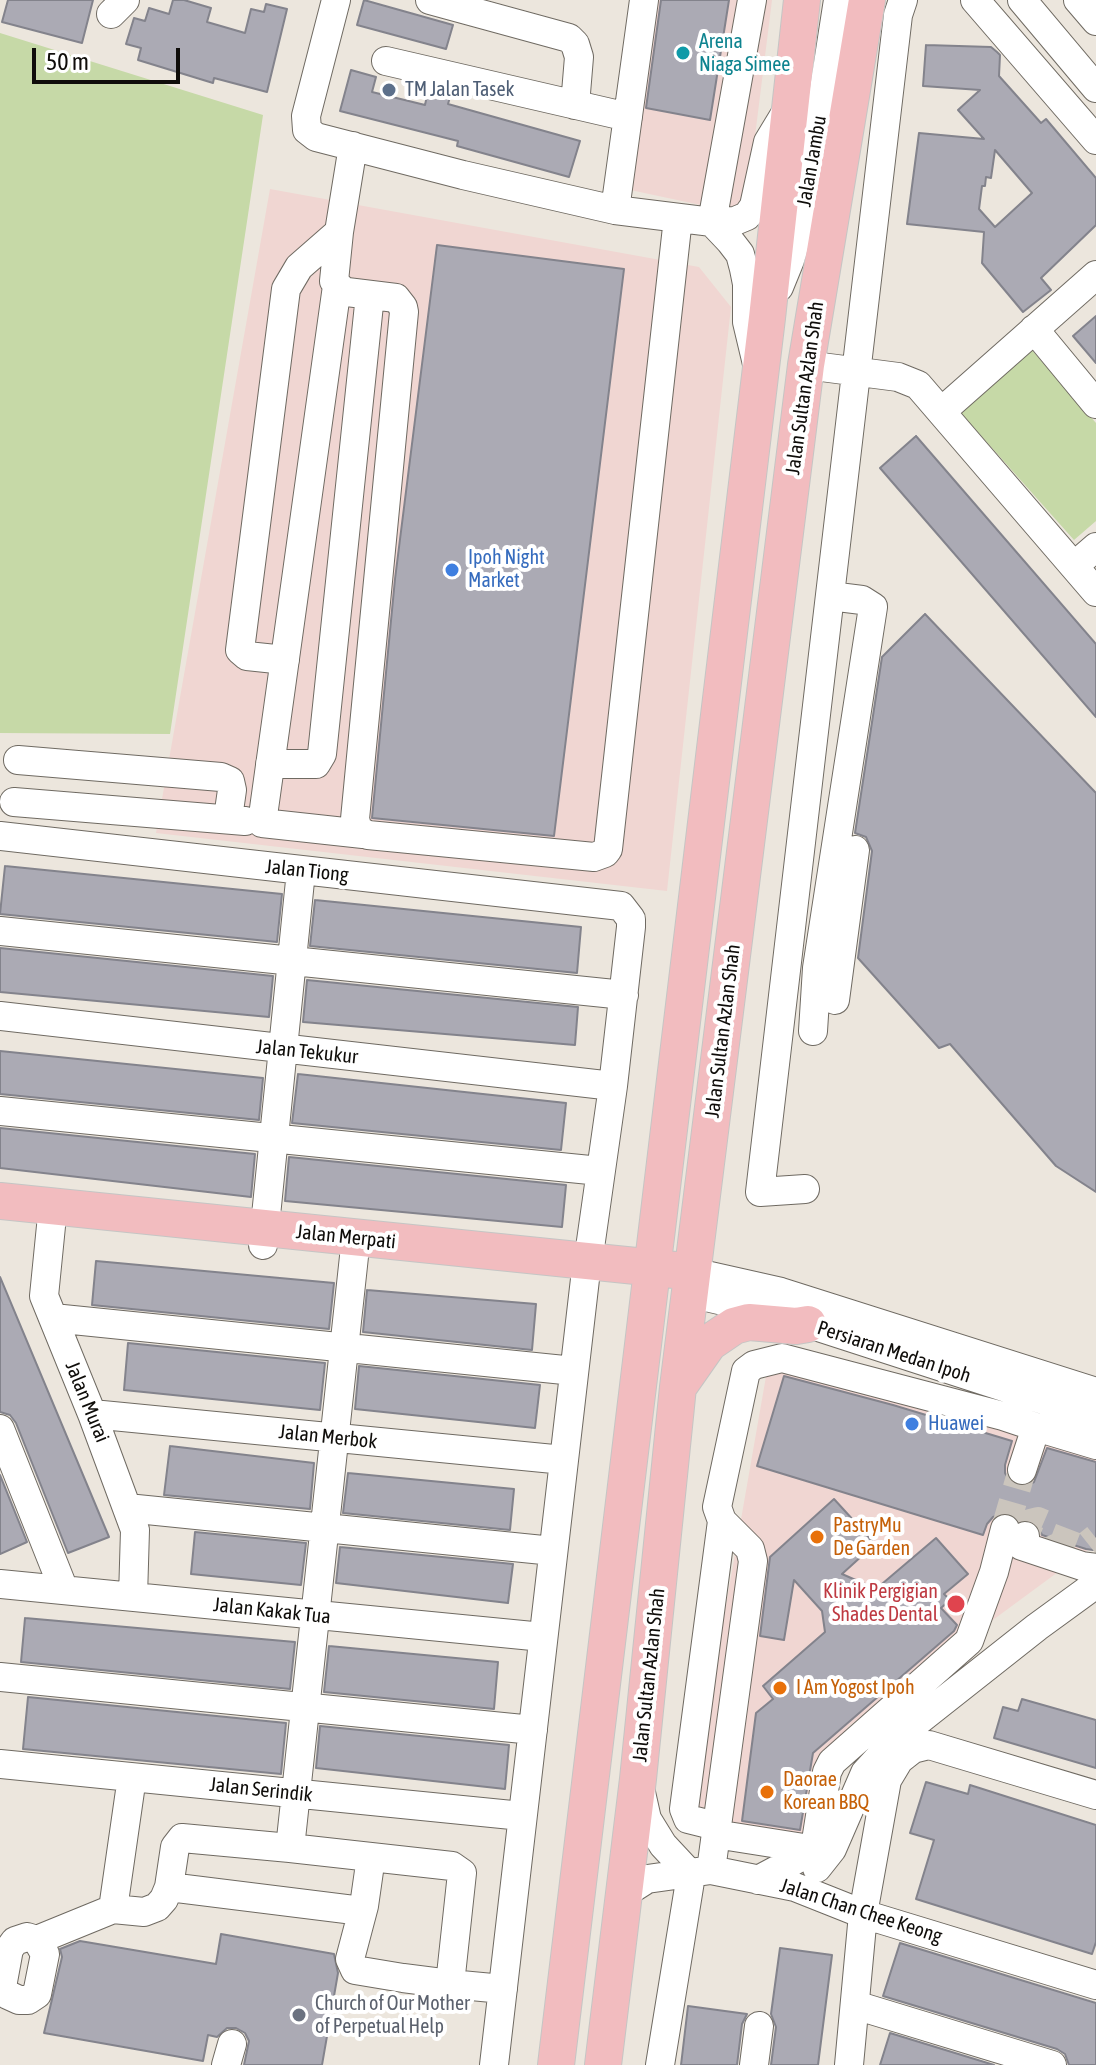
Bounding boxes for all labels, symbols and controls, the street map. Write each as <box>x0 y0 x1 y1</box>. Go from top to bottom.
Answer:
place label: Arena Niaga Simee <box>699 30 790 77</box>
scale bar <box>36 32 184 82</box>
marker: Arena Niaga Simee <box>674 44 692 62</box>
text: 50 m <box>46 48 89 75</box>
place label: TM Jalan Tasek <box>405 78 514 102</box>
marker: TM Jalan Tasek <box>380 81 398 99</box>
street label: Jalan Jambu <box>792 114 832 208</box>
street label: Jalan Sultan Azlan Shah <box>781 300 829 476</box>
place label: Ipoh Night Market <box>468 546 545 593</box>
marker: Ipoh Night Market <box>443 561 461 579</box>
street label: Jalan Tiong <box>264 855 350 887</box>
street label: Jalan Sultan Azlan Shah <box>700 943 746 1119</box>
street label: Jalan Tekukur <box>255 1035 359 1069</box>
street label: Jalan Merpati <box>295 1220 397 1254</box>
street label: Persiaran Medan Ipoh <box>814 1316 974 1388</box>
street label: Jalan Murai <box>60 1358 114 1446</box>
place label: Huawei <box>928 1412 984 1436</box>
marker: Huawei <box>903 1415 921 1433</box>
street label: Jalan Merbok <box>278 1420 378 1454</box>
place label: PastryMu De Garden <box>833 1514 910 1561</box>
marker: PastryMu De Garden <box>808 1528 826 1546</box>
place label: Klinik Pergigian Shades Dental <box>823 1580 938 1627</box>
street label: Jalan Sultan Azlan Shah <box>628 1587 670 1763</box>
street label: Jalan Kakak Tua <box>212 1593 332 1629</box>
marker: Klinik Pergigian Shades Dental <box>945 1593 967 1615</box>
place label: I Am Yogost Ipoh <box>796 1676 915 1700</box>
marker: I Am Yogost Ipoh <box>771 1679 789 1697</box>
place label: Daorae Korean BBQ <box>783 1768 869 1815</box>
street label: Jalan Serindik <box>208 1773 314 1807</box>
marker: Daorae Korean BBQ <box>758 1783 776 1801</box>
street label: Jalan Chan Chee Keong <box>777 1874 945 1948</box>
place label: Church of Our Mother of Perpetual Help <box>315 1992 470 2039</box>
marker: Church of Our Mother of Perpetual Help <box>290 2006 308 2024</box>

